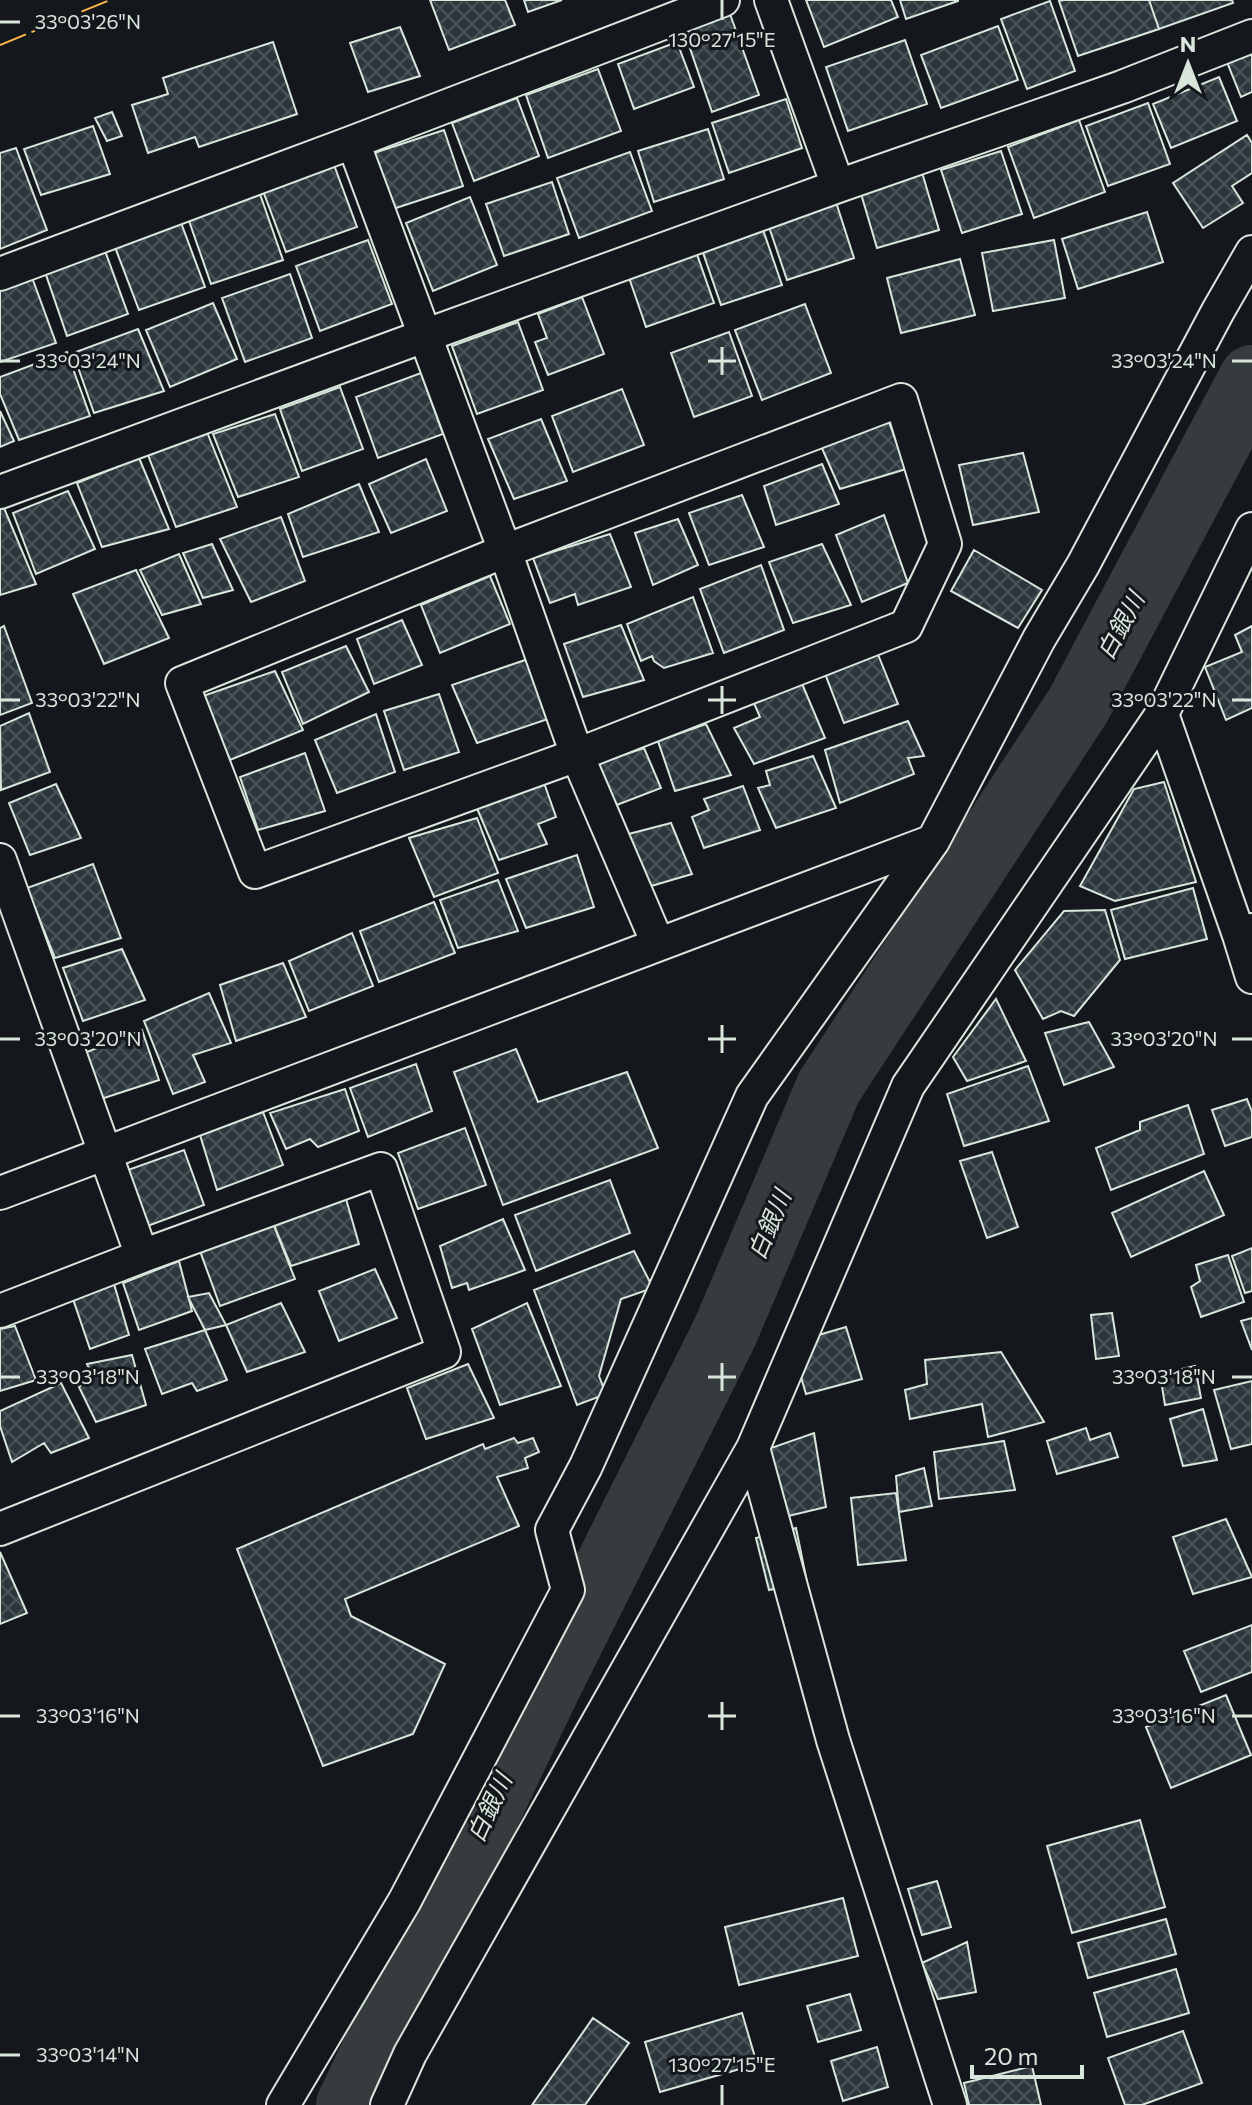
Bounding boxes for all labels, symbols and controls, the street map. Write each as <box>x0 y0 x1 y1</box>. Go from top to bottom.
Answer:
text: 33°03'26"N <box>35 9 141 33</box>
north arrow <box>1148 24 1228 104</box>
text: 130°27'15"E <box>668 27 776 51</box>
text: N <box>1180 30 1196 57</box>
text: 33°03'24"N <box>35 348 141 372</box>
text: 33°03'24"N <box>1111 348 1217 372</box>
water label: 白銀川 <box>1090 584 1151 664</box>
text: 33°03'22"N <box>35 687 141 711</box>
text: 33°03'22"N <box>1111 687 1217 711</box>
text: 33°03'20"N <box>34 1026 142 1050</box>
text: 33°03'20"N <box>1110 1026 1218 1050</box>
water label: 白銀川 <box>741 1183 797 1263</box>
text: 33°03'18"N <box>36 1364 140 1388</box>
text: 33°03'18"N <box>1112 1364 1216 1388</box>
text: 33°03'16"N <box>36 1703 140 1727</box>
text: 33°03'16"N <box>1112 1703 1216 1727</box>
water label: 白銀川 <box>460 1766 518 1846</box>
scale bar <box>972 2029 1082 2079</box>
text: 20 m <box>984 2041 1038 2070</box>
text: 33°03'14"N <box>36 2042 140 2066</box>
text: 130°27'15"E <box>668 2052 776 2076</box>

